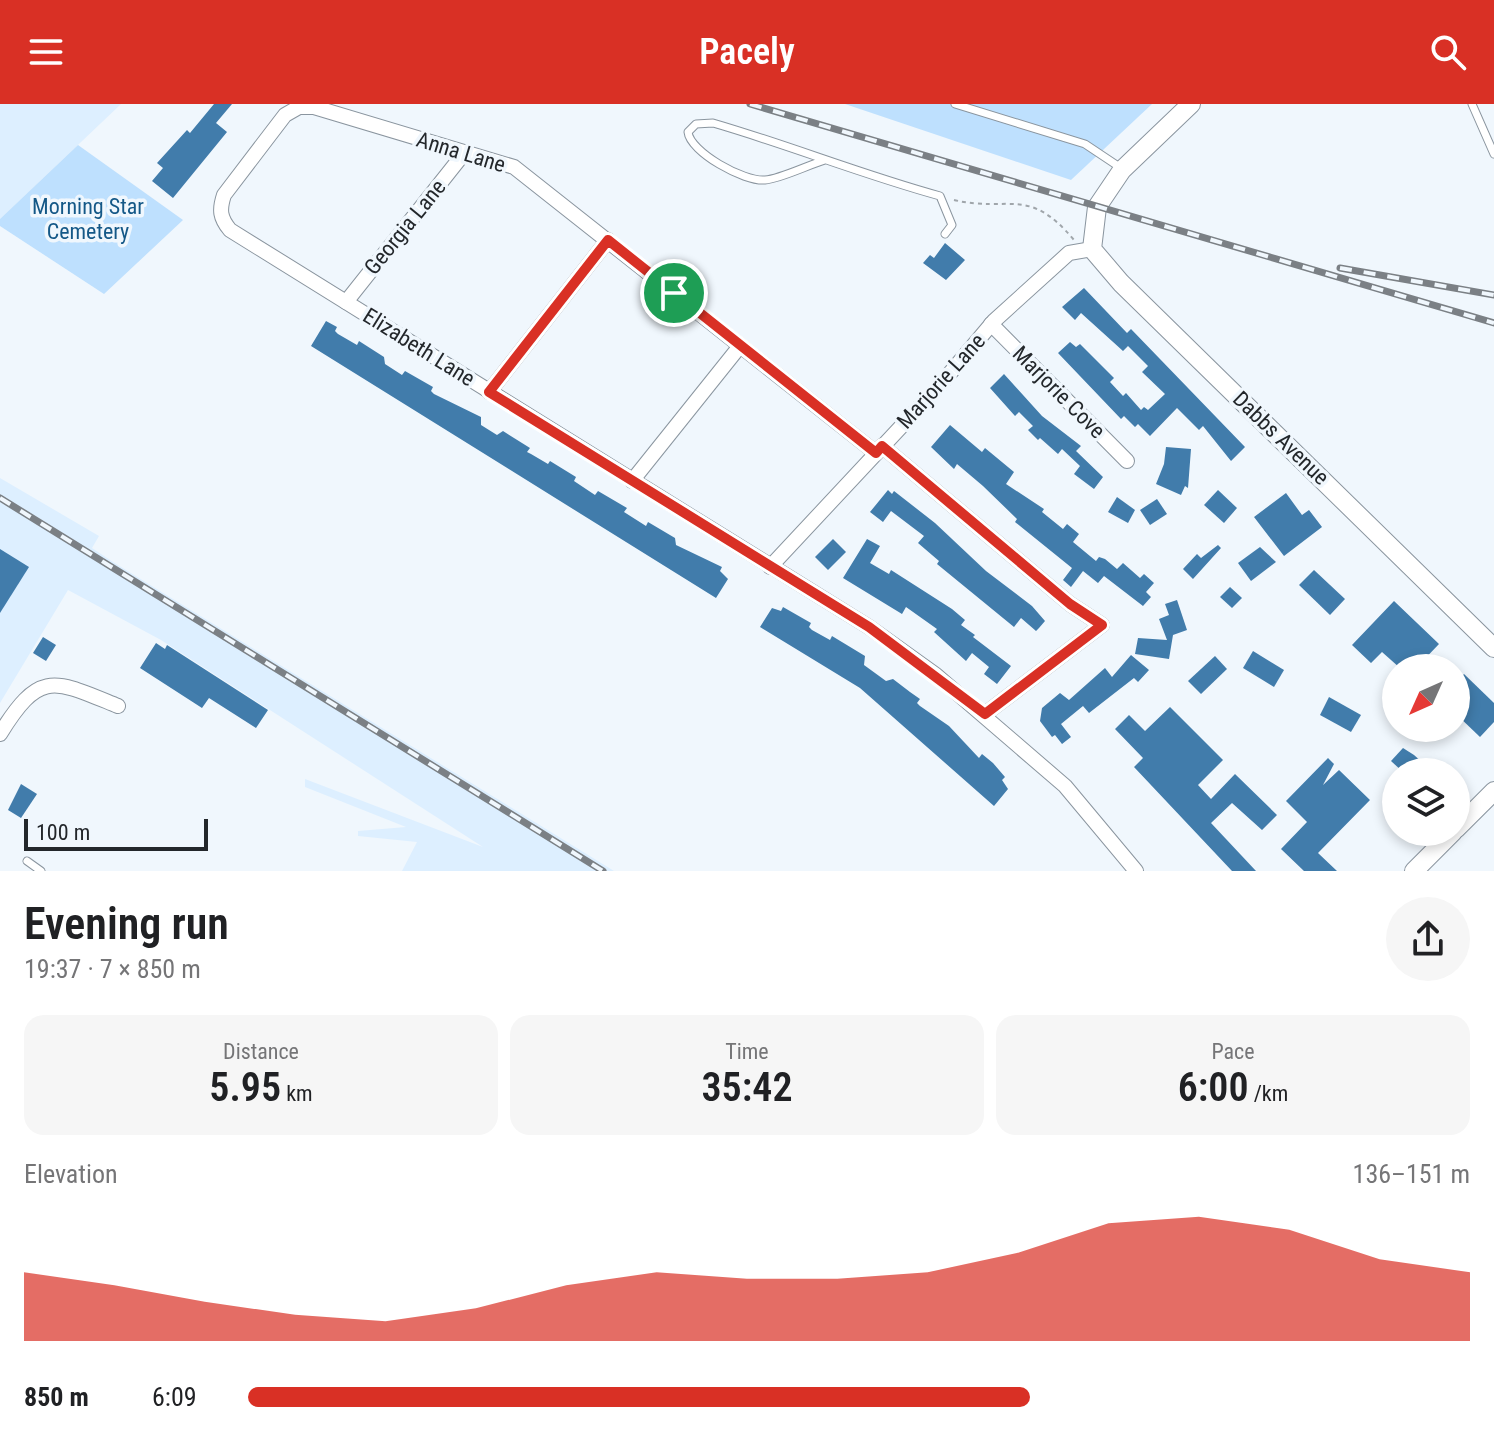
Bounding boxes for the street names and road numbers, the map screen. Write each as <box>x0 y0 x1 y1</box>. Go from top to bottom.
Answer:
street label: Anna Lane <box>414 127 508 177</box>
street label: Georgia Lane <box>359 175 451 279</box>
street label: Elizabeth Lane <box>359 303 479 391</box>
street label: Marjorie Lane <box>892 328 990 434</box>
street label: Marjorie Cove <box>1008 341 1110 443</box>
street label: Dabbs Avenue <box>1228 386 1334 490</box>

